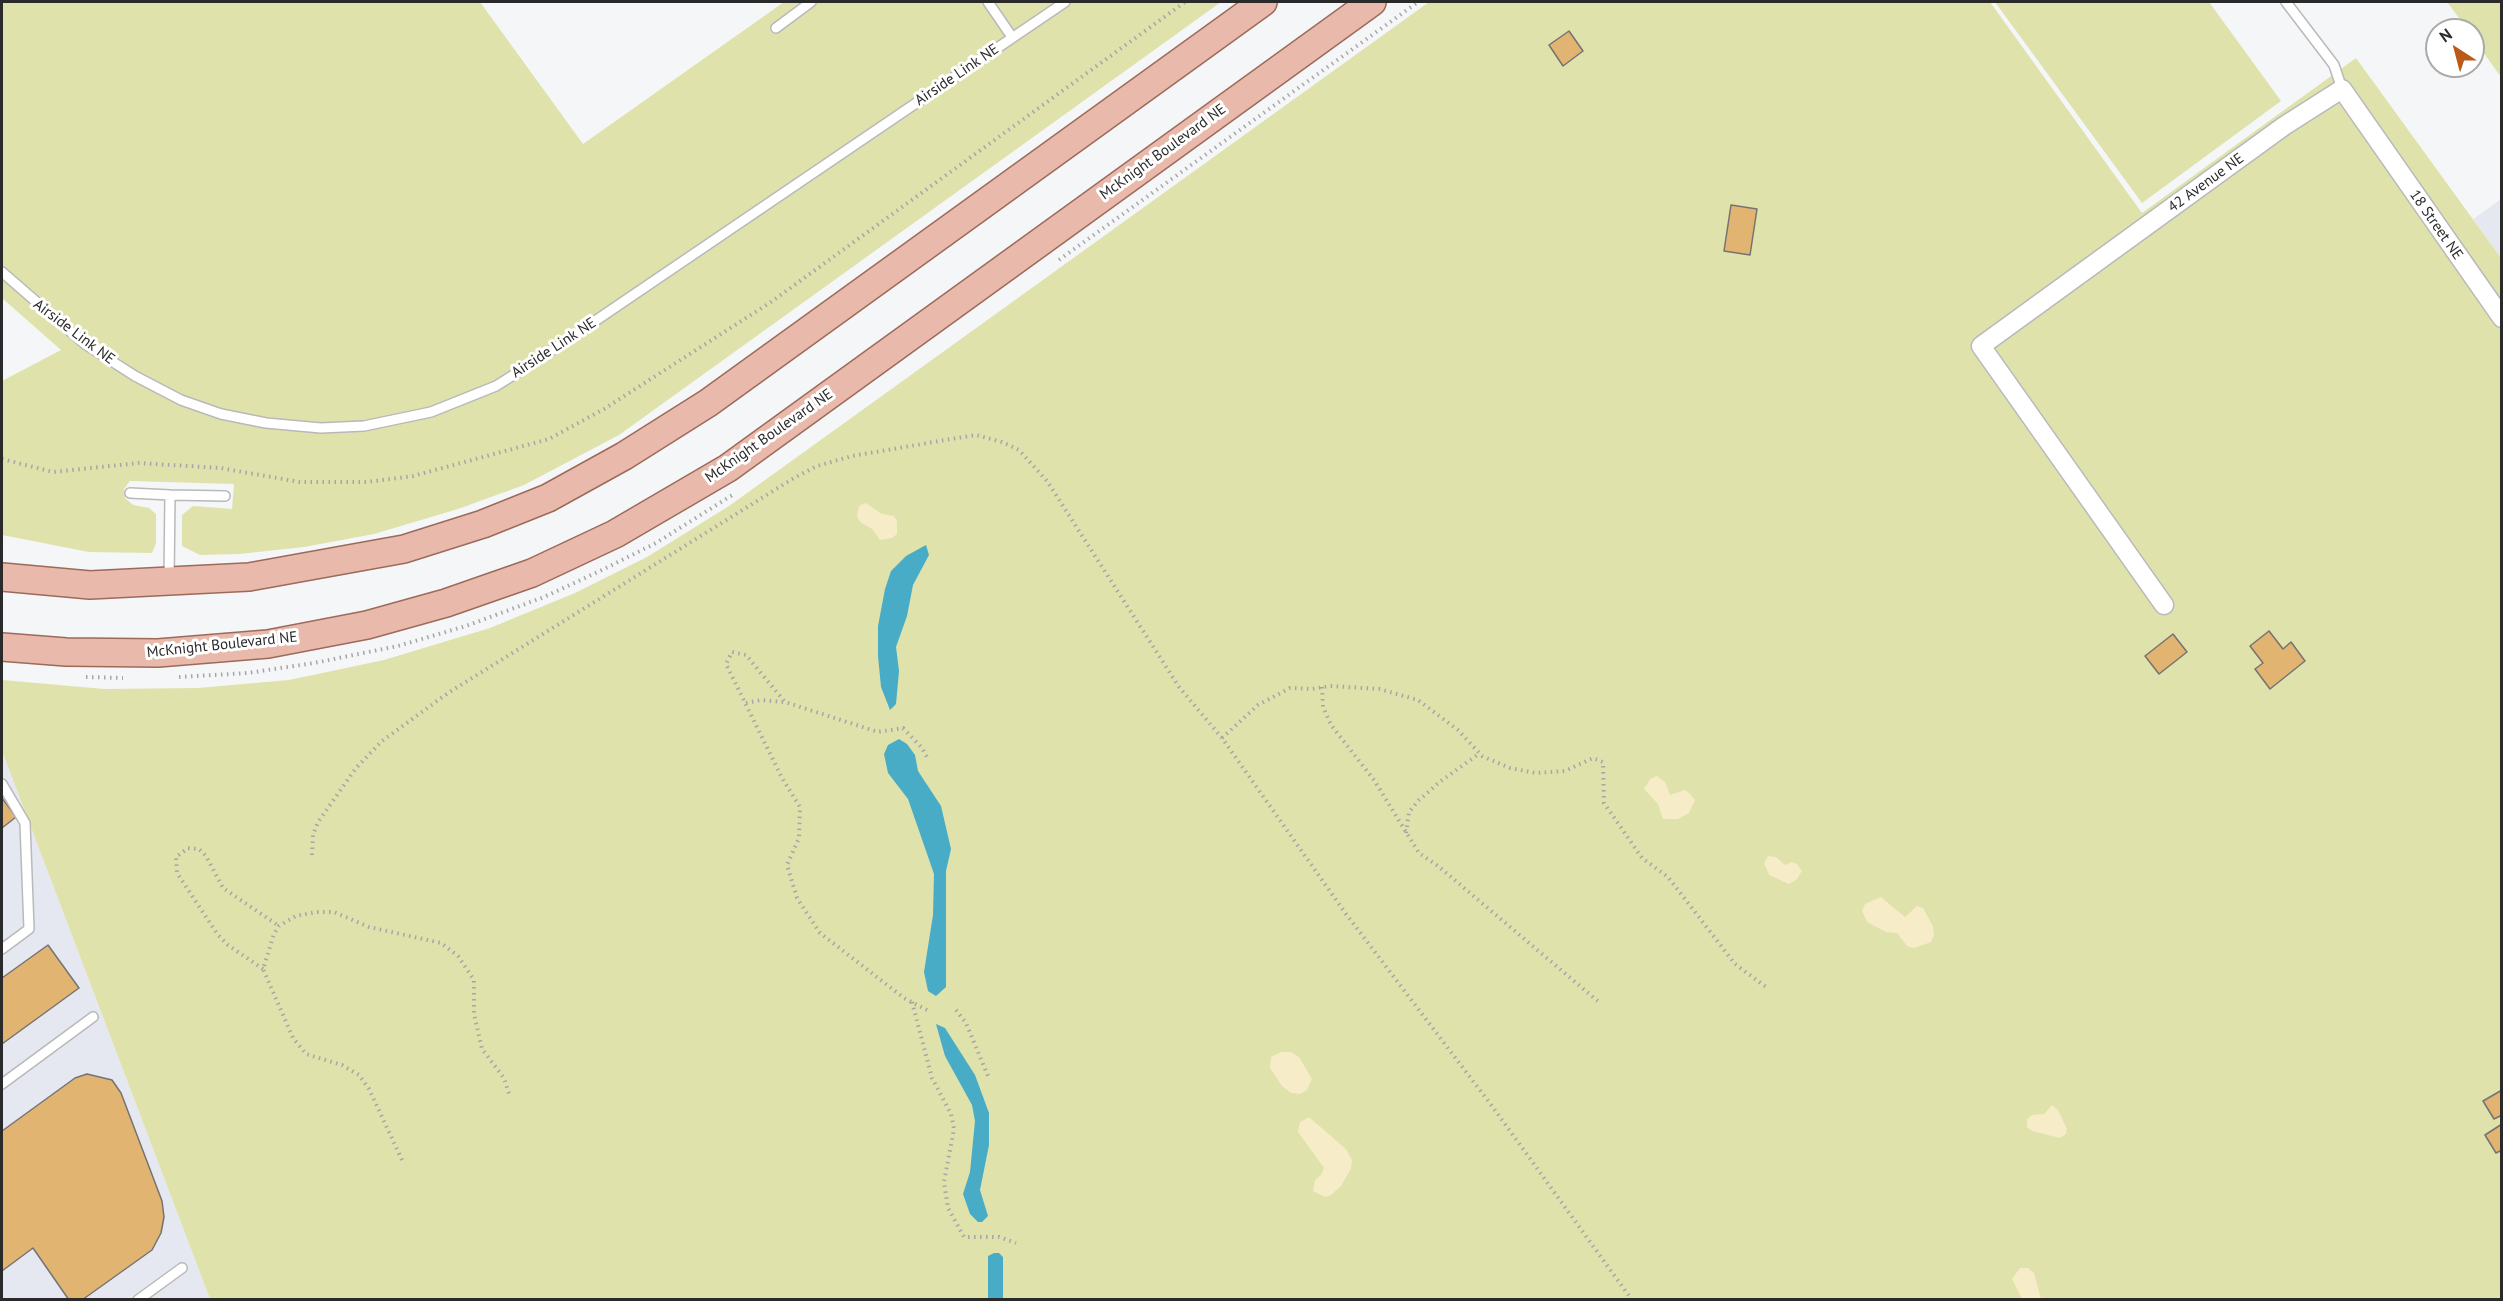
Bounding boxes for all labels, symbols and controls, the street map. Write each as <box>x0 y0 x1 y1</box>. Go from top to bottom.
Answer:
north arrow <box>2425 18 2485 78</box>
text: N <box>2435 24 2456 46</box>
street label: Airside Link NE <box>912 40 1002 110</box>
street label: McKnight Boulevard NE <box>1096 100 1230 204</box>
street label: 42 Avenue NE <box>2165 149 2247 217</box>
street label: 18 Street NE <box>2405 187 2467 263</box>
street label: Airside Link NE <box>30 296 118 368</box>
street label: Airside Link NE <box>508 314 600 382</box>
street label: McKnight Boulevard NE <box>702 385 836 487</box>
street label: McKnight Boulevard NE <box>146 628 298 662</box>

